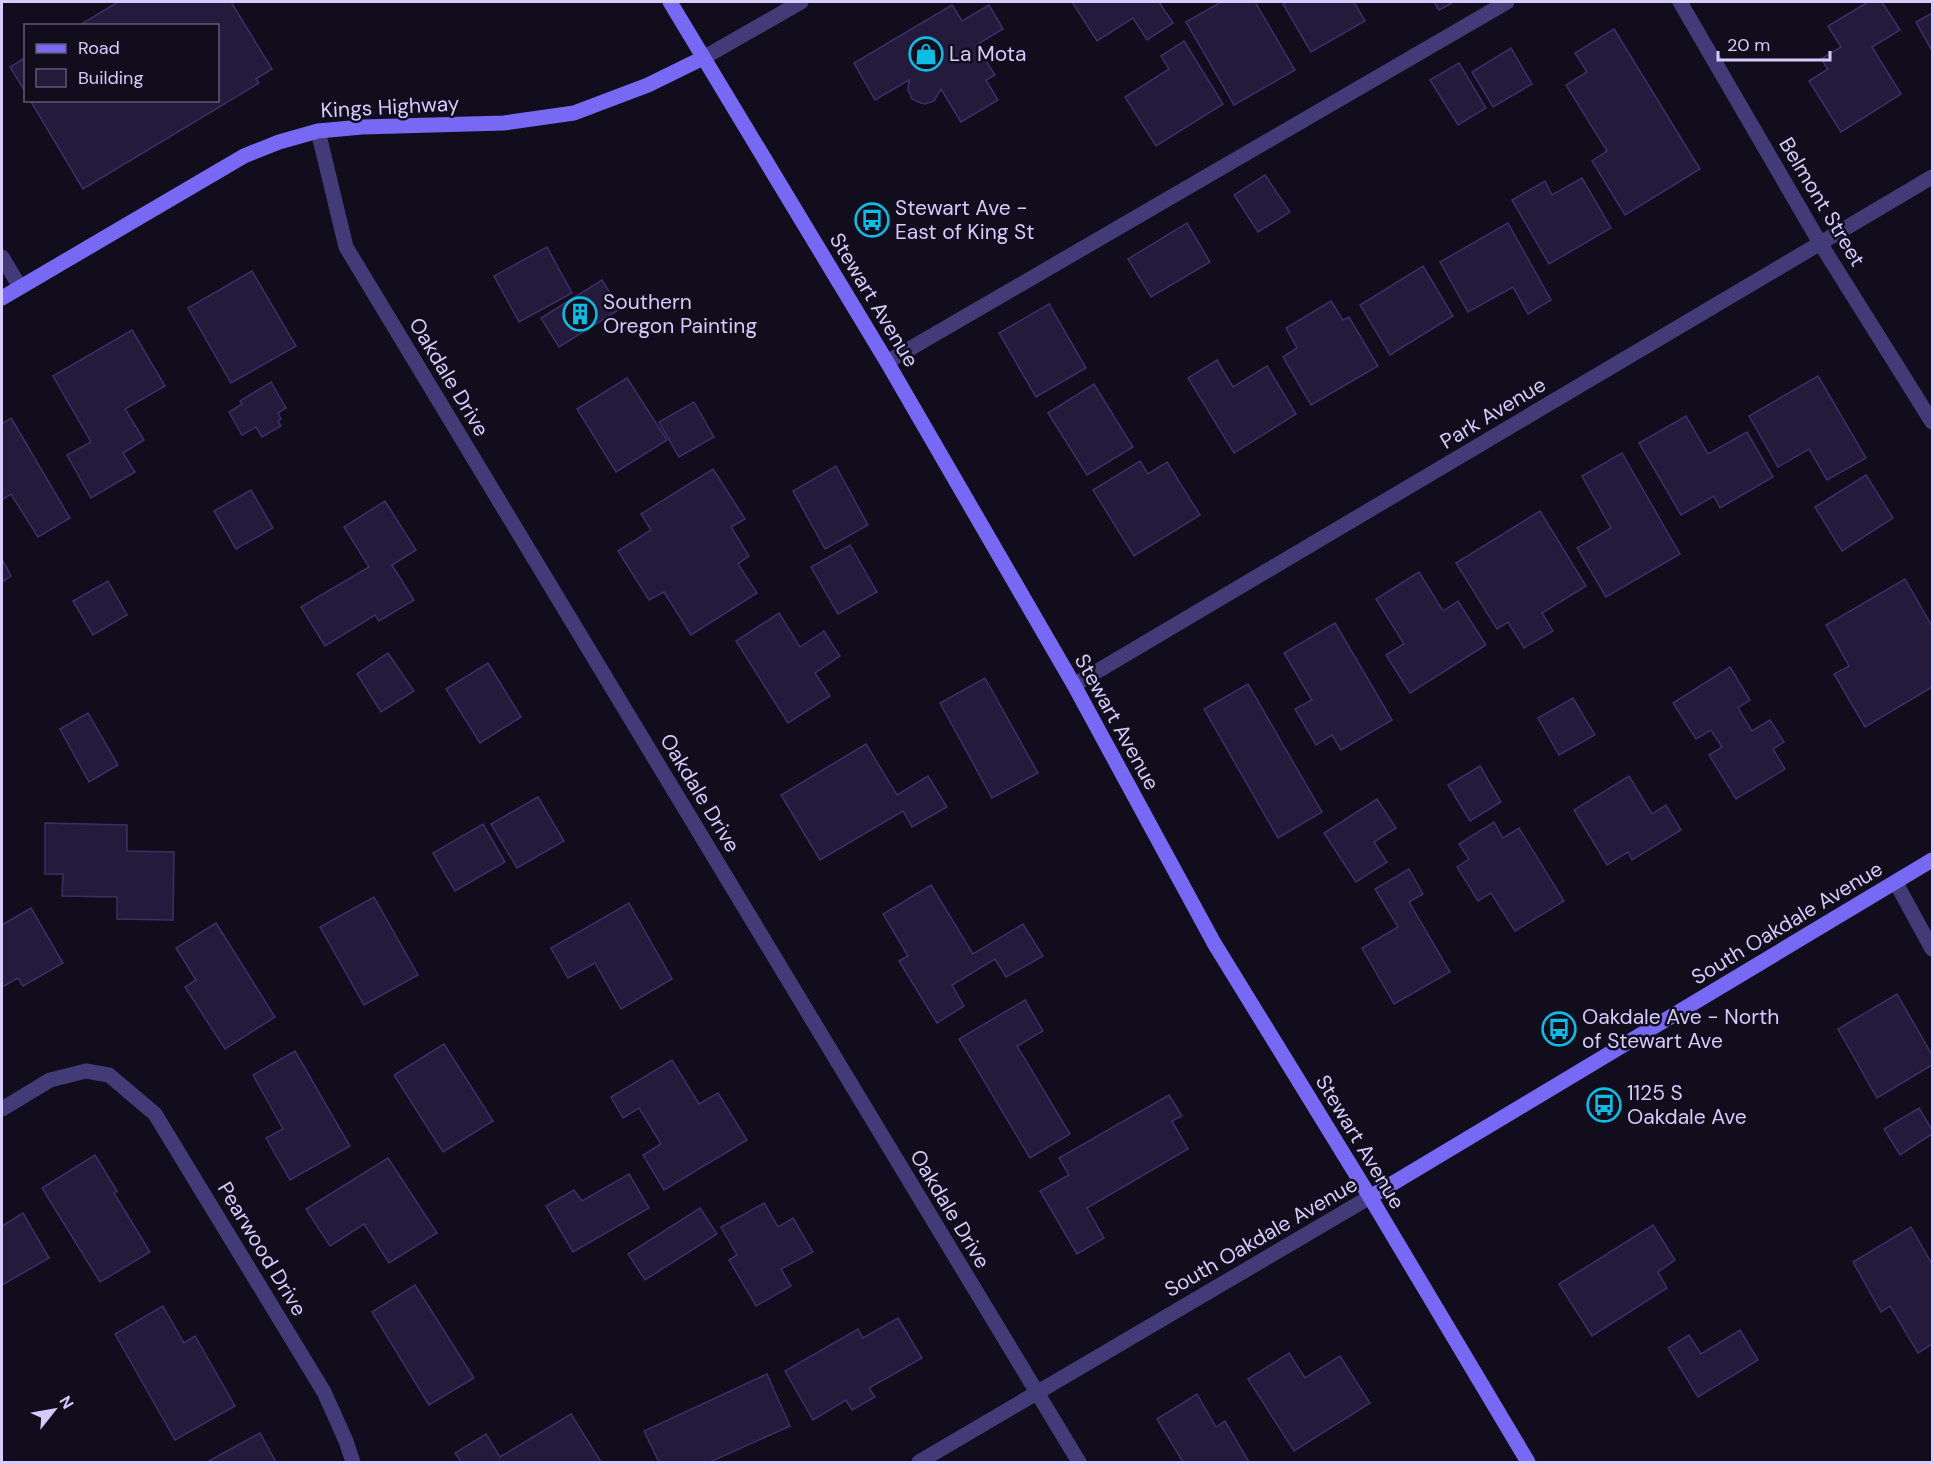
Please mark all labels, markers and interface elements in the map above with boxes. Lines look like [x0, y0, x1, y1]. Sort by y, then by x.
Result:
legend [24, 24, 219, 102]
scale bar [1718, 24, 1830, 62]
text: 20 m [1727, 33, 1770, 57]
text: Road [78, 36, 120, 60]
shop icon: La Mota [908, 36, 944, 72]
place label: La Mota [949, 40, 1026, 68]
text: Building [78, 66, 143, 90]
street label: Kings Highway [320, 89, 460, 125]
street label: Belmont Street [1772, 132, 1872, 272]
place label: Stewart Ave - East of King St [895, 194, 1034, 246]
bus stop icon: Stewart Ave - East of King St [854, 202, 890, 238]
street label: Stewart Avenue [823, 228, 925, 372]
place label: Southern Oregon Painting [603, 288, 757, 340]
building icon: Southern Oregon Painting [562, 296, 598, 332]
street label: Oakdale Drive [402, 312, 496, 442]
street label: Park Avenue [1435, 370, 1551, 455]
street label: Stewart Avenue [1068, 649, 1166, 795]
street label: Oakdale Drive [653, 728, 747, 858]
street label: South Oakdale Avenue [1686, 855, 1888, 991]
place label: Oakdale Ave - North of Stewart Ave [1582, 1003, 1779, 1055]
bus stop icon: Oakdale Ave - North of Stewart Ave [1541, 1011, 1577, 1047]
street label: Stewart Avenue [1309, 1070, 1411, 1214]
place label: 1125 S Oakdale Ave [1627, 1079, 1747, 1131]
bus stop icon: 1125 S Oakdale Ave [1586, 1087, 1622, 1123]
street label: Oakdale Drive [903, 1144, 997, 1274]
street label: South Oakdale Avenue [1160, 1170, 1363, 1304]
street label: Pearwood Drive [211, 1177, 313, 1321]
north arrow [24, 1380, 84, 1440]
text: N [54, 1392, 78, 1413]

